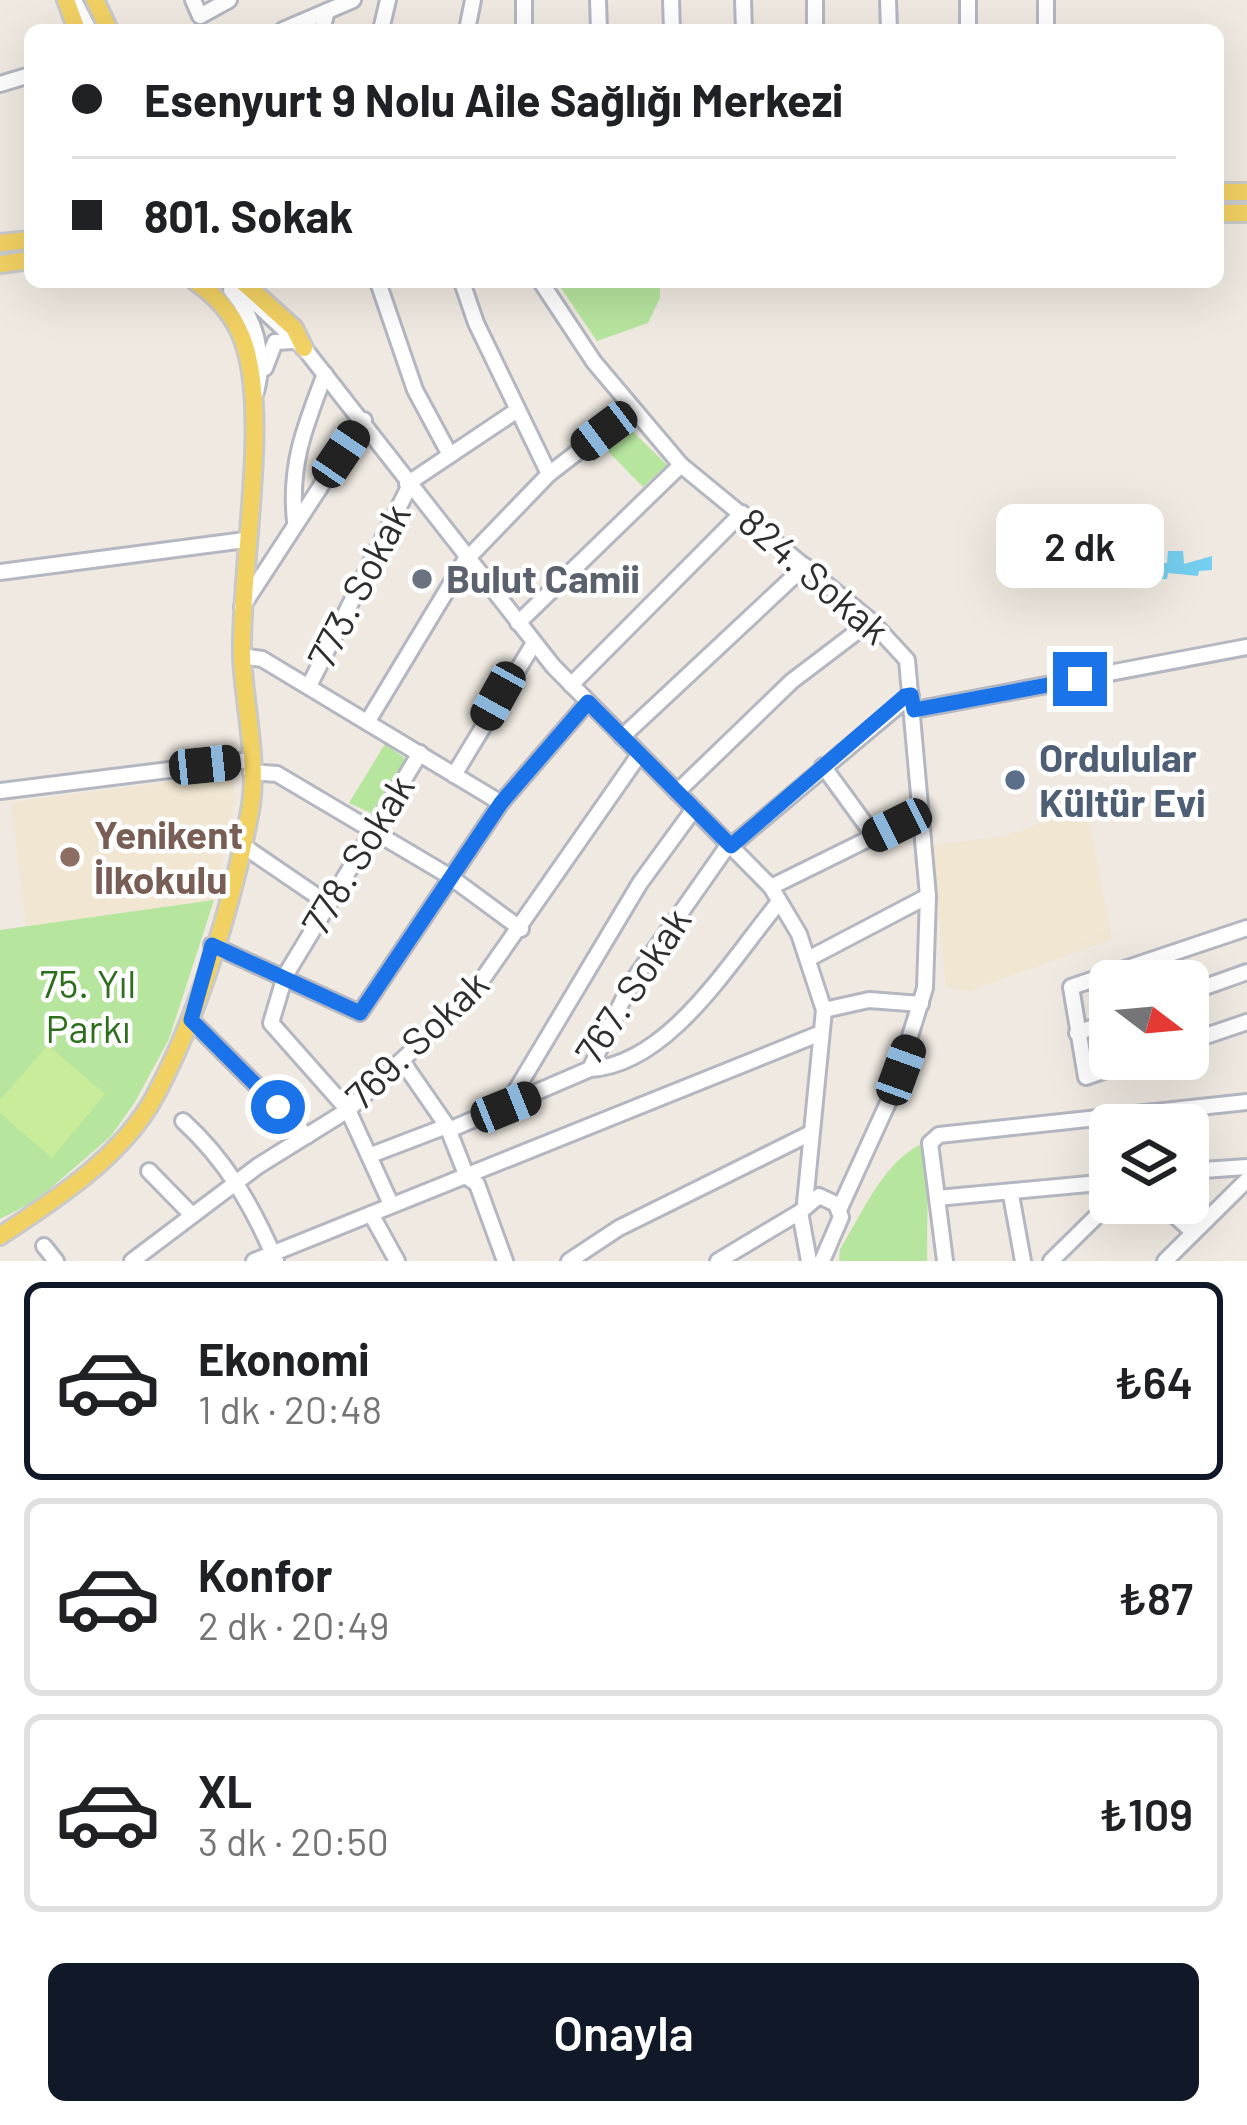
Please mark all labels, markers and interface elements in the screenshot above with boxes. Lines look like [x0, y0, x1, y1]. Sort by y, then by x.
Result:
text: Esenyurt 9 Nolu Aile Sağlığı Merkezi [144, 72, 843, 126]
text: 801. Sokak [144, 188, 353, 242]
car [564, 395, 644, 467]
car [306, 414, 376, 494]
street label: 773. Sokak [296, 495, 419, 675]
street label: 824. Sokak [730, 497, 900, 653]
callout: 2 dk [996, 505, 1164, 589]
text: 2 dk [1044, 522, 1116, 569]
place label: Bulut Camii [446, 554, 640, 601]
marker: Bulut Camii [409, 566, 435, 592]
route end [1053, 652, 1107, 706]
car [465, 656, 531, 736]
place label: Ordulular Kültür Evi [1039, 733, 1205, 825]
car [167, 743, 243, 787]
street label: 778. Sokak [291, 766, 423, 943]
marker: Ordulular Kültür Evi [1002, 767, 1028, 793]
car [857, 793, 937, 857]
place label: Yenikent İlkokulu [94, 810, 243, 902]
marker: Yenikent İlkokulu [57, 844, 83, 870]
street label: 767. Sokak [564, 898, 700, 1072]
park label: 75. Yıl Parkı [40, 959, 136, 1051]
street label: 769. Sokak [335, 959, 497, 1118]
north arrow [1089, 960, 1209, 1080]
map controls [1089, 960, 1209, 1224]
car [872, 1030, 930, 1110]
car [466, 1077, 546, 1137]
route start [251, 1080, 305, 1134]
button: layers [1089, 1104, 1209, 1224]
icon: car [54, 1327, 162, 1435]
text: Ekonomi [198, 1331, 369, 1385]
text: ₺64 [1114, 1354, 1193, 1408]
text: 1 dk · 20:48 [198, 1385, 382, 1432]
icon: car [54, 1543, 162, 1651]
text: Konfor [198, 1547, 333, 1601]
text: ₺87 [1118, 1570, 1193, 1624]
text: 2 dk · 20:49 [198, 1601, 389, 1648]
icon: car [54, 1759, 162, 1867]
text: XL [198, 1763, 252, 1817]
text: ₺109 [1099, 1786, 1193, 1840]
text: 3 dk · 20:50 [198, 1817, 389, 1864]
button: Onayla [48, 1963, 1199, 2101]

